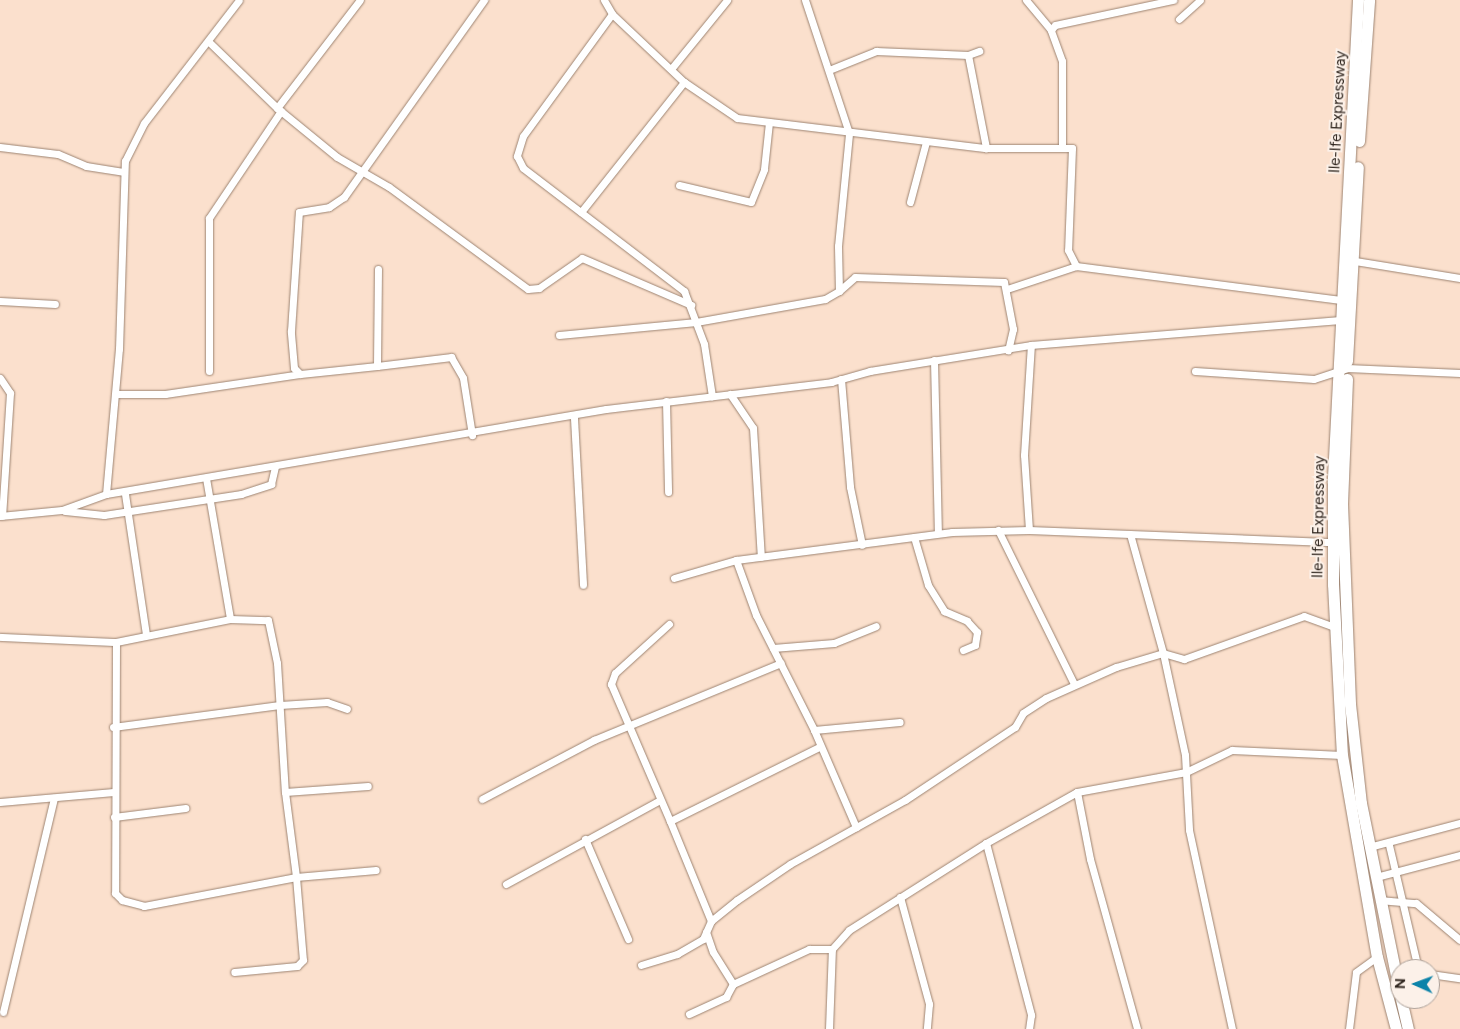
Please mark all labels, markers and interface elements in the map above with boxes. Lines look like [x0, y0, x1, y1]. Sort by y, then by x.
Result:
street label: Ile-Ife Expressway [1326, 50, 1350, 174]
street label: Ile-Ife Expressway [1309, 456, 1329, 578]
north arrow [1390, 959, 1440, 1009]
text: N [1392, 978, 1409, 989]

